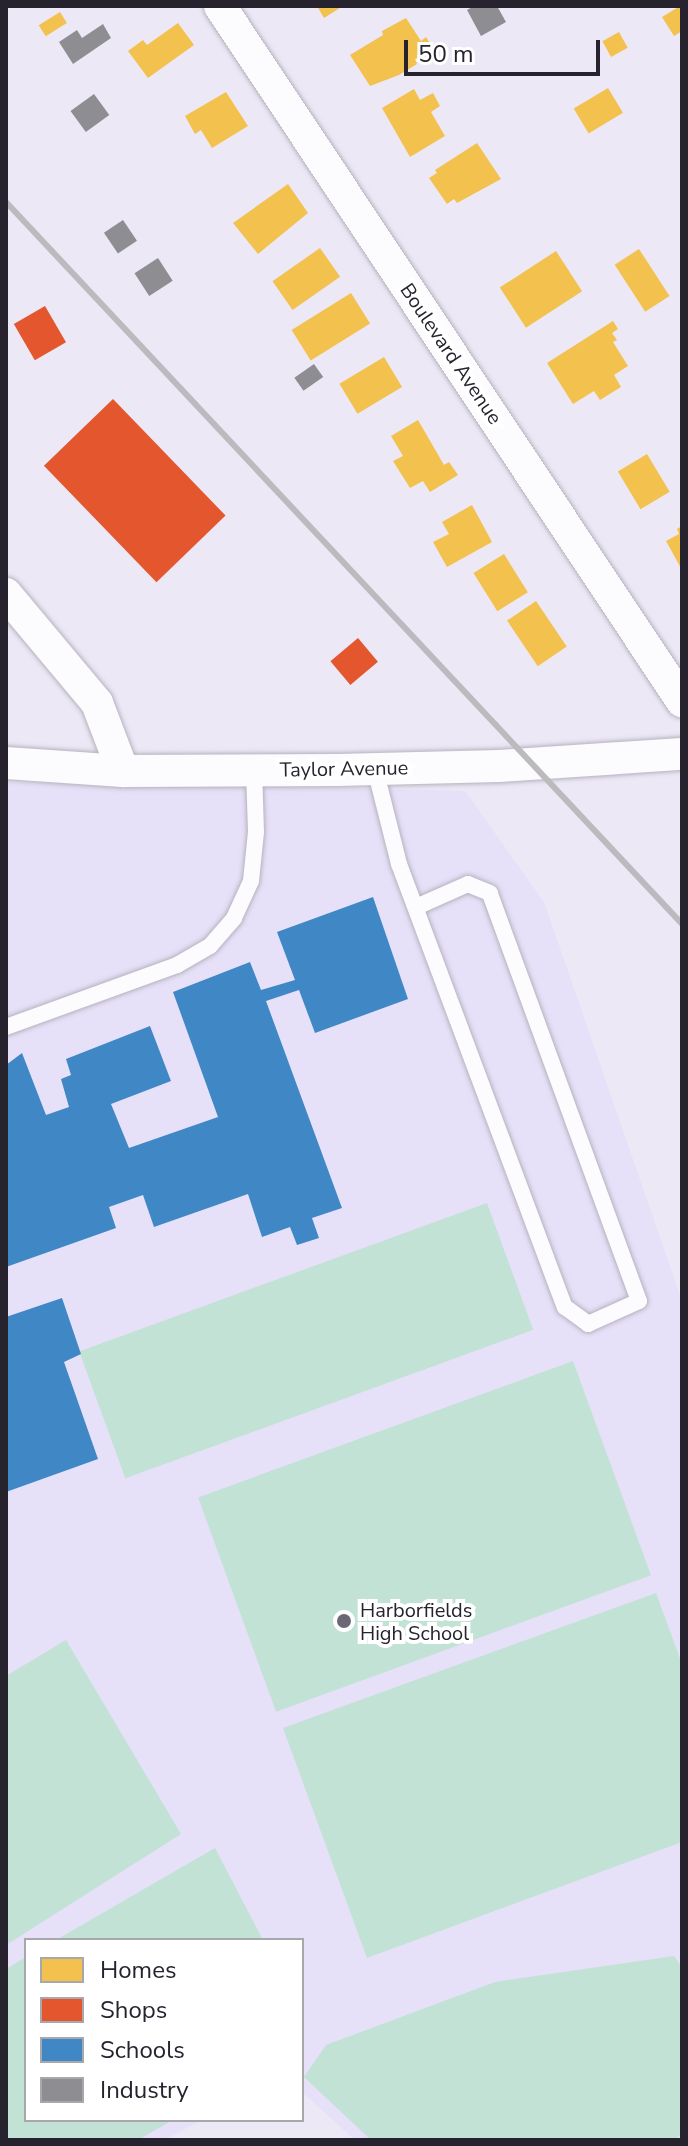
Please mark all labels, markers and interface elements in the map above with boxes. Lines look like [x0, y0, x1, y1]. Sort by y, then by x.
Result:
scale bar [408, 24, 604, 74]
text: 50 m [418, 38, 474, 70]
street label: Boulevard Avenue [395, 279, 507, 429]
street label: Taylor Avenue [280, 756, 408, 782]
place label: Harborfields High School [360, 1598, 472, 1645]
marker: Harborfields High School [335, 1612, 353, 1630]
legend [24, 1938, 304, 2122]
text: Homes [100, 1954, 176, 1986]
text: Shops [100, 1994, 167, 2026]
text: Schools [100, 2034, 185, 2066]
text: Industry [100, 2074, 189, 2106]

